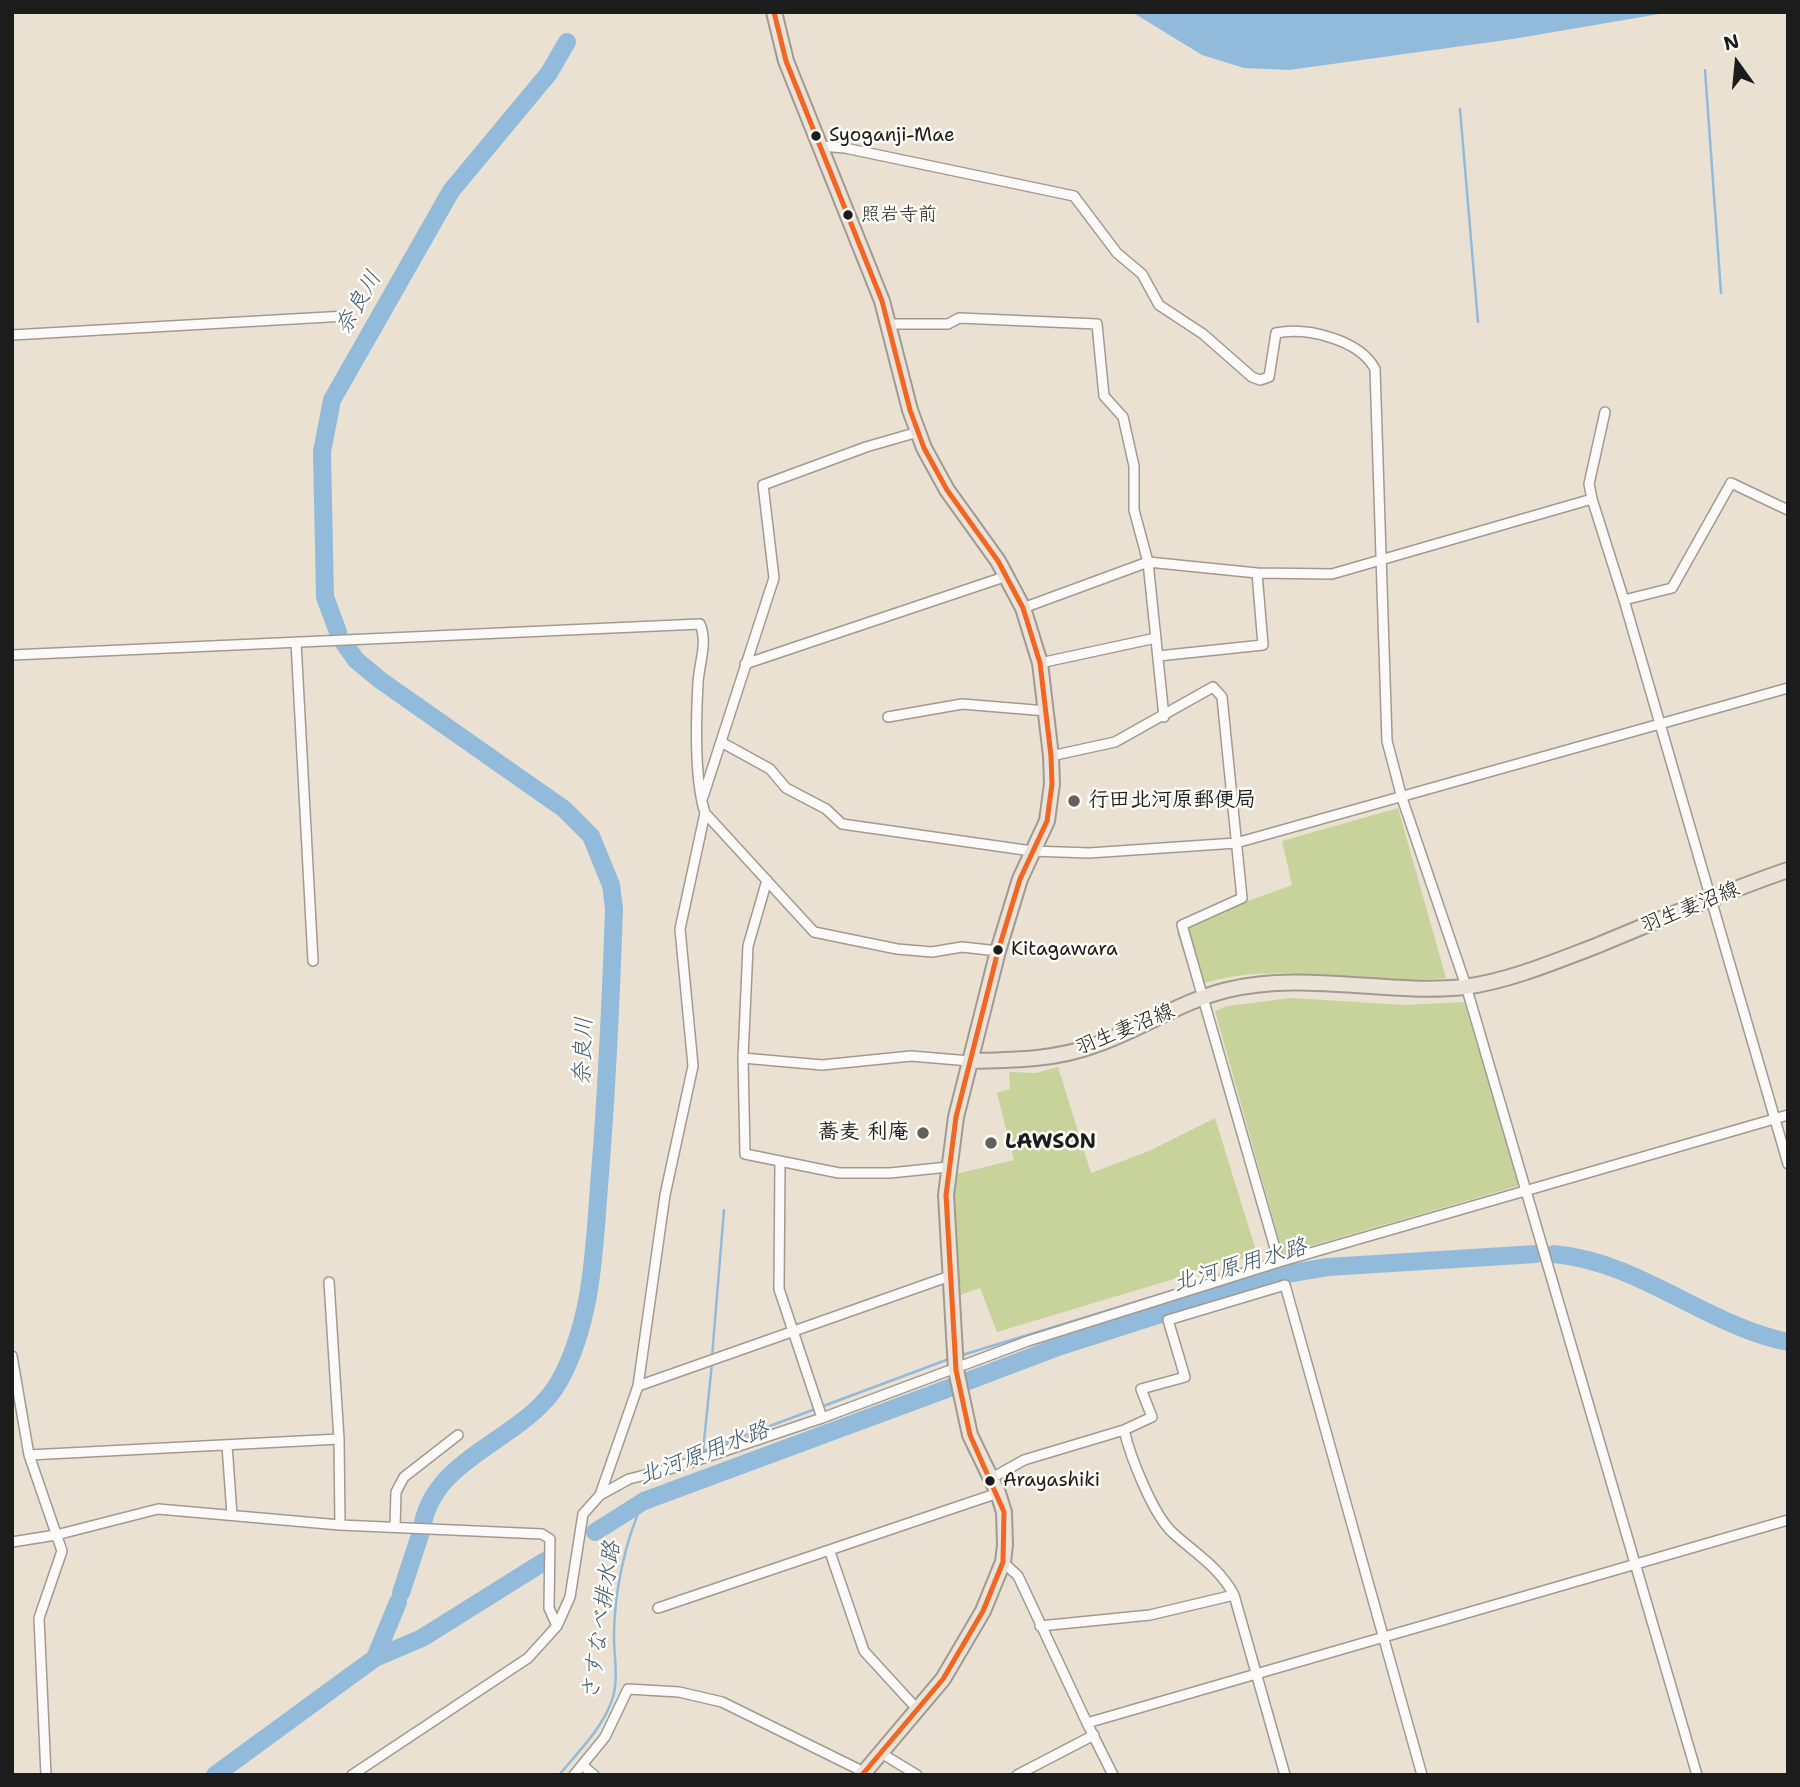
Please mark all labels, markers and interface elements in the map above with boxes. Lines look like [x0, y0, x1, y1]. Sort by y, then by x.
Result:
north arrow [1702, 28, 1772, 98]
text: N [1721, 28, 1742, 56]
place label: Syoganji-Mae [829, 125, 955, 147]
marker: Syoganji-Mae [809, 129, 823, 143]
place label: 照岩寺前 [861, 204, 937, 226]
marker: 照岩寺前 [841, 208, 855, 222]
water label: 奈良川 [330, 266, 388, 340]
place label: 行田北河原郵便局 [1088, 788, 1256, 814]
marker: 行田北河原郵便局 [1066, 793, 1082, 809]
street label: 羽生妻沼線 [1637, 877, 1743, 939]
place label: Kitagawara [1011, 939, 1118, 961]
marker: Kitagawara [991, 943, 1005, 957]
street label: 羽生妻沼線 [1072, 999, 1178, 1061]
water label: 奈良川 [569, 1016, 599, 1086]
place label: 蕎麦 利庵 [818, 1120, 909, 1146]
marker: 蕎麦 利庵 [915, 1125, 931, 1141]
place label: LAWSON [1005, 1130, 1096, 1156]
marker: LAWSON [983, 1135, 999, 1151]
water label: 北河原用水路 [1170, 1234, 1310, 1298]
water label: 北河原用水路 [635, 1416, 773, 1492]
place label: Arayashiki [1003, 1470, 1100, 1492]
marker: Arayashiki [983, 1474, 997, 1488]
water label: さすなべ排水路 [577, 1539, 627, 1703]

